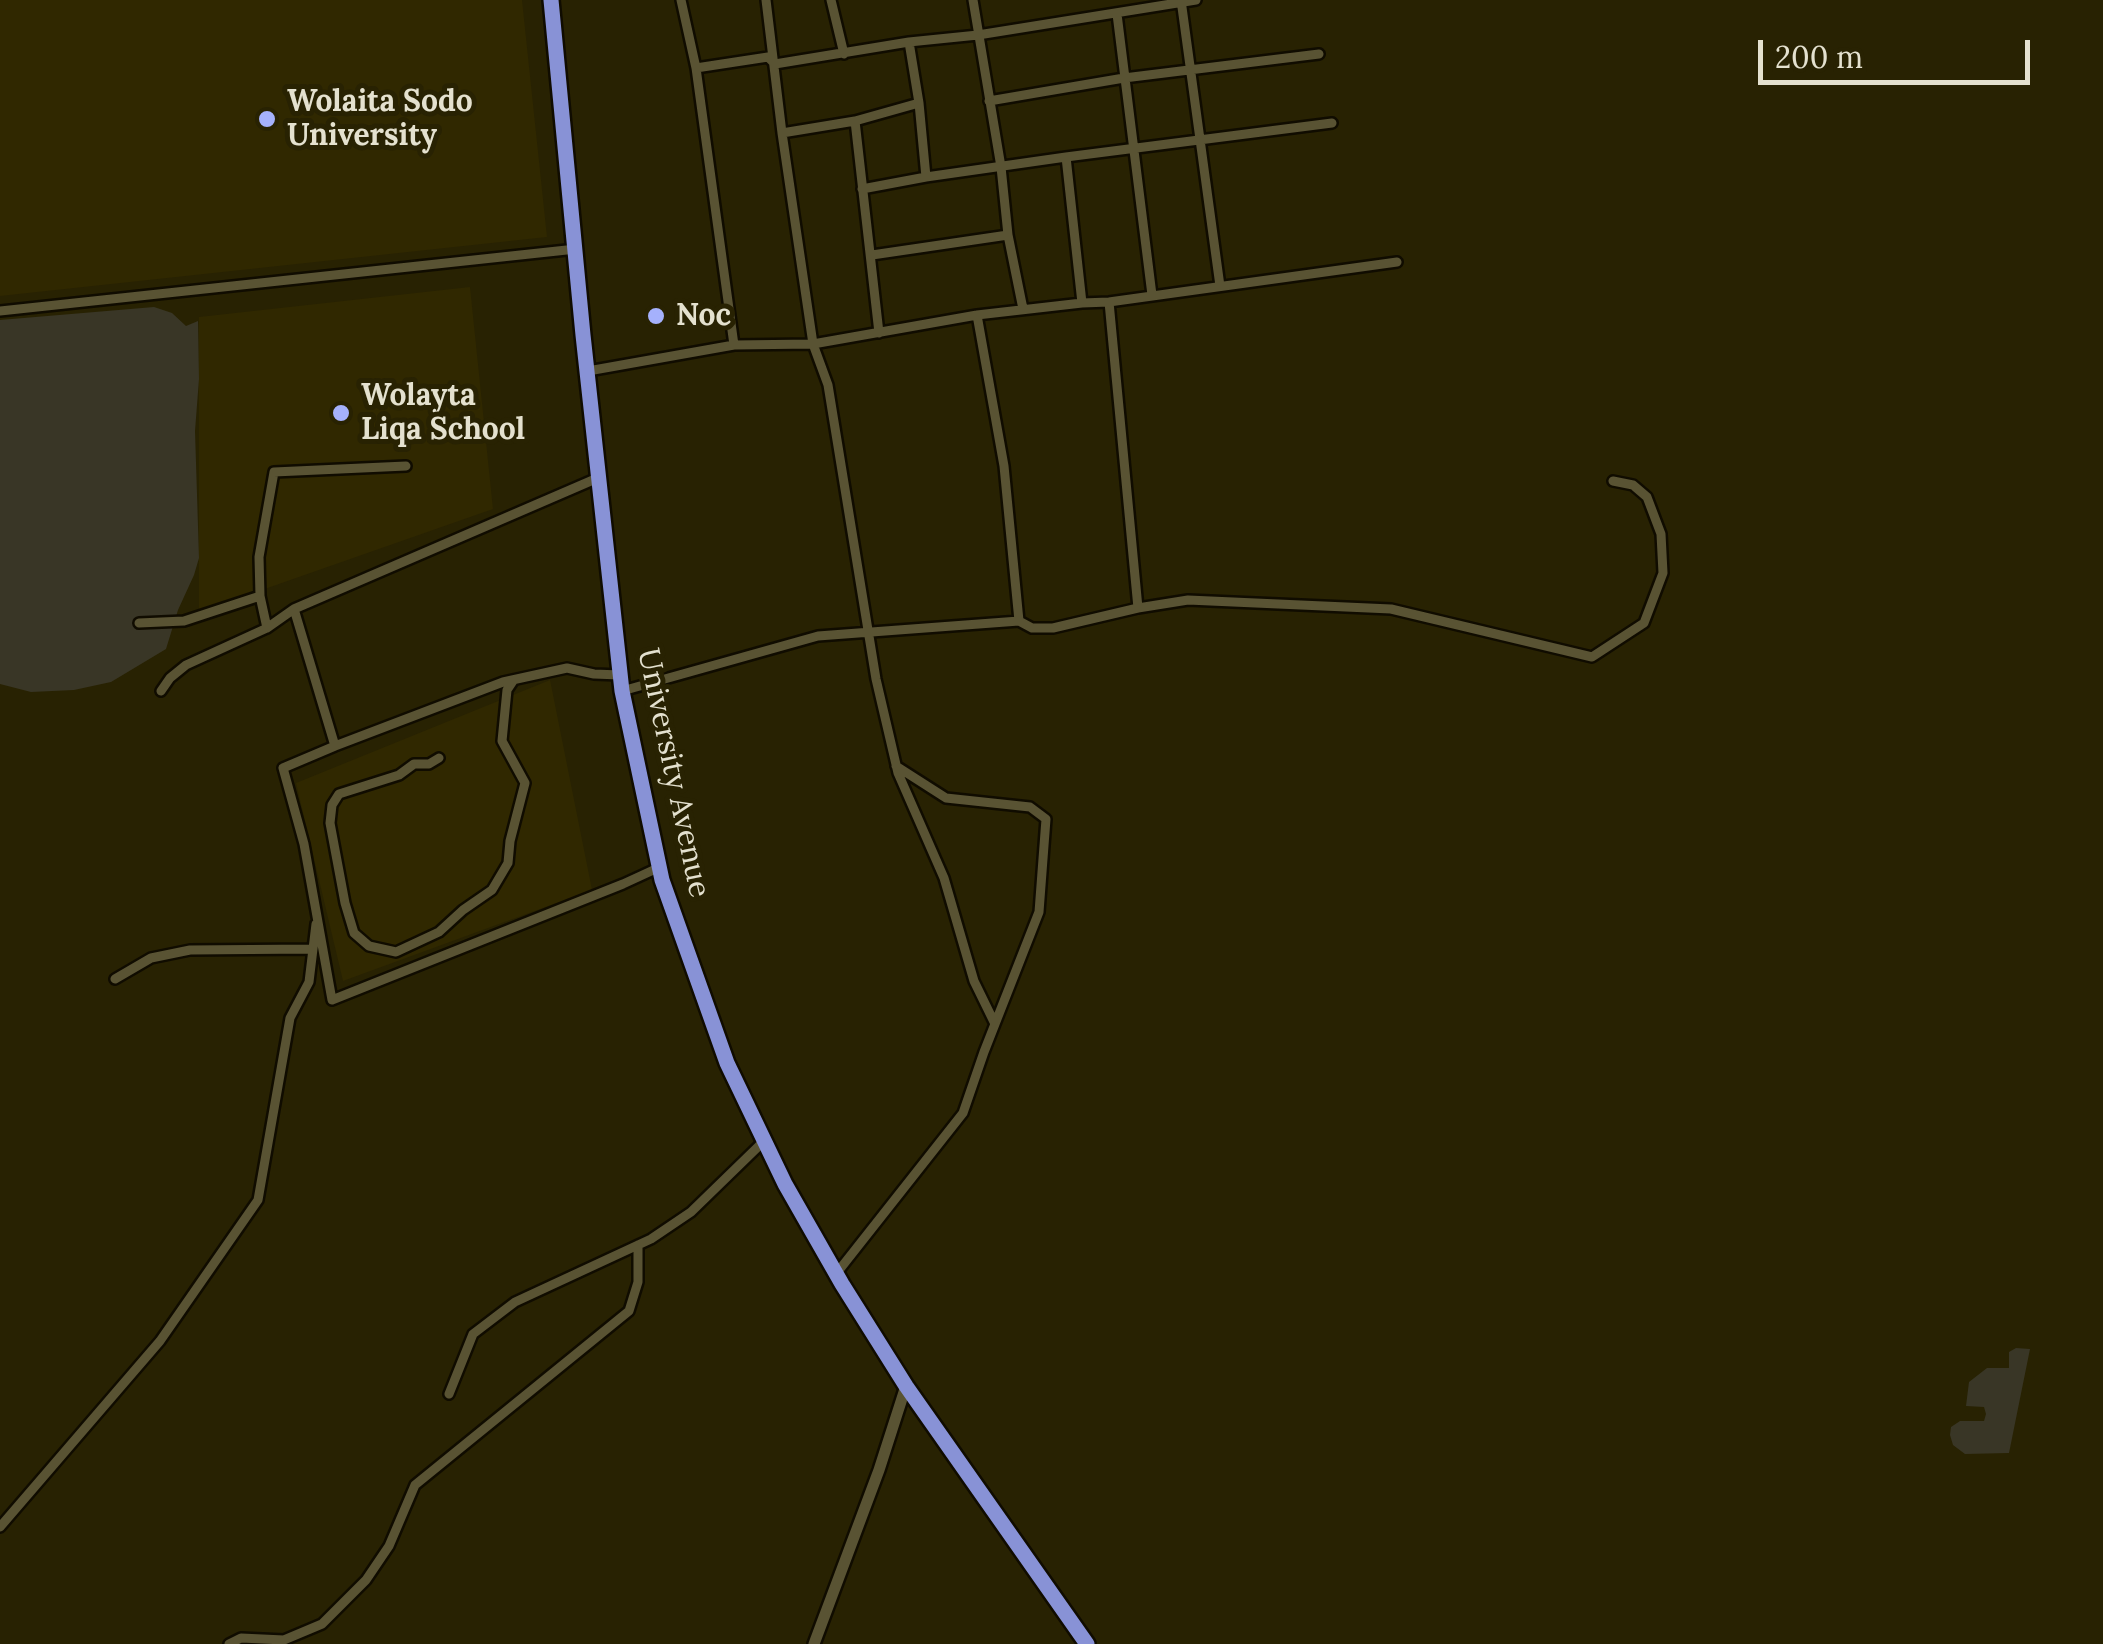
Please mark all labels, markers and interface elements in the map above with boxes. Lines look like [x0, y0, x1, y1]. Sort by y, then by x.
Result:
scale bar [1763, 20, 2036, 82]
text: 200 m [1775, 38, 1863, 76]
place label: Wolaita Sodo University [287, 84, 473, 154]
marker: Wolaita Sodo University [256, 108, 278, 130]
place label: Noc [676, 298, 731, 334]
marker: Noc [645, 305, 667, 327]
place label: Wolayta Liqa School [361, 378, 525, 448]
marker: Wolayta Liqa School [330, 402, 352, 424]
street label: University Avenue [629, 645, 717, 901]

